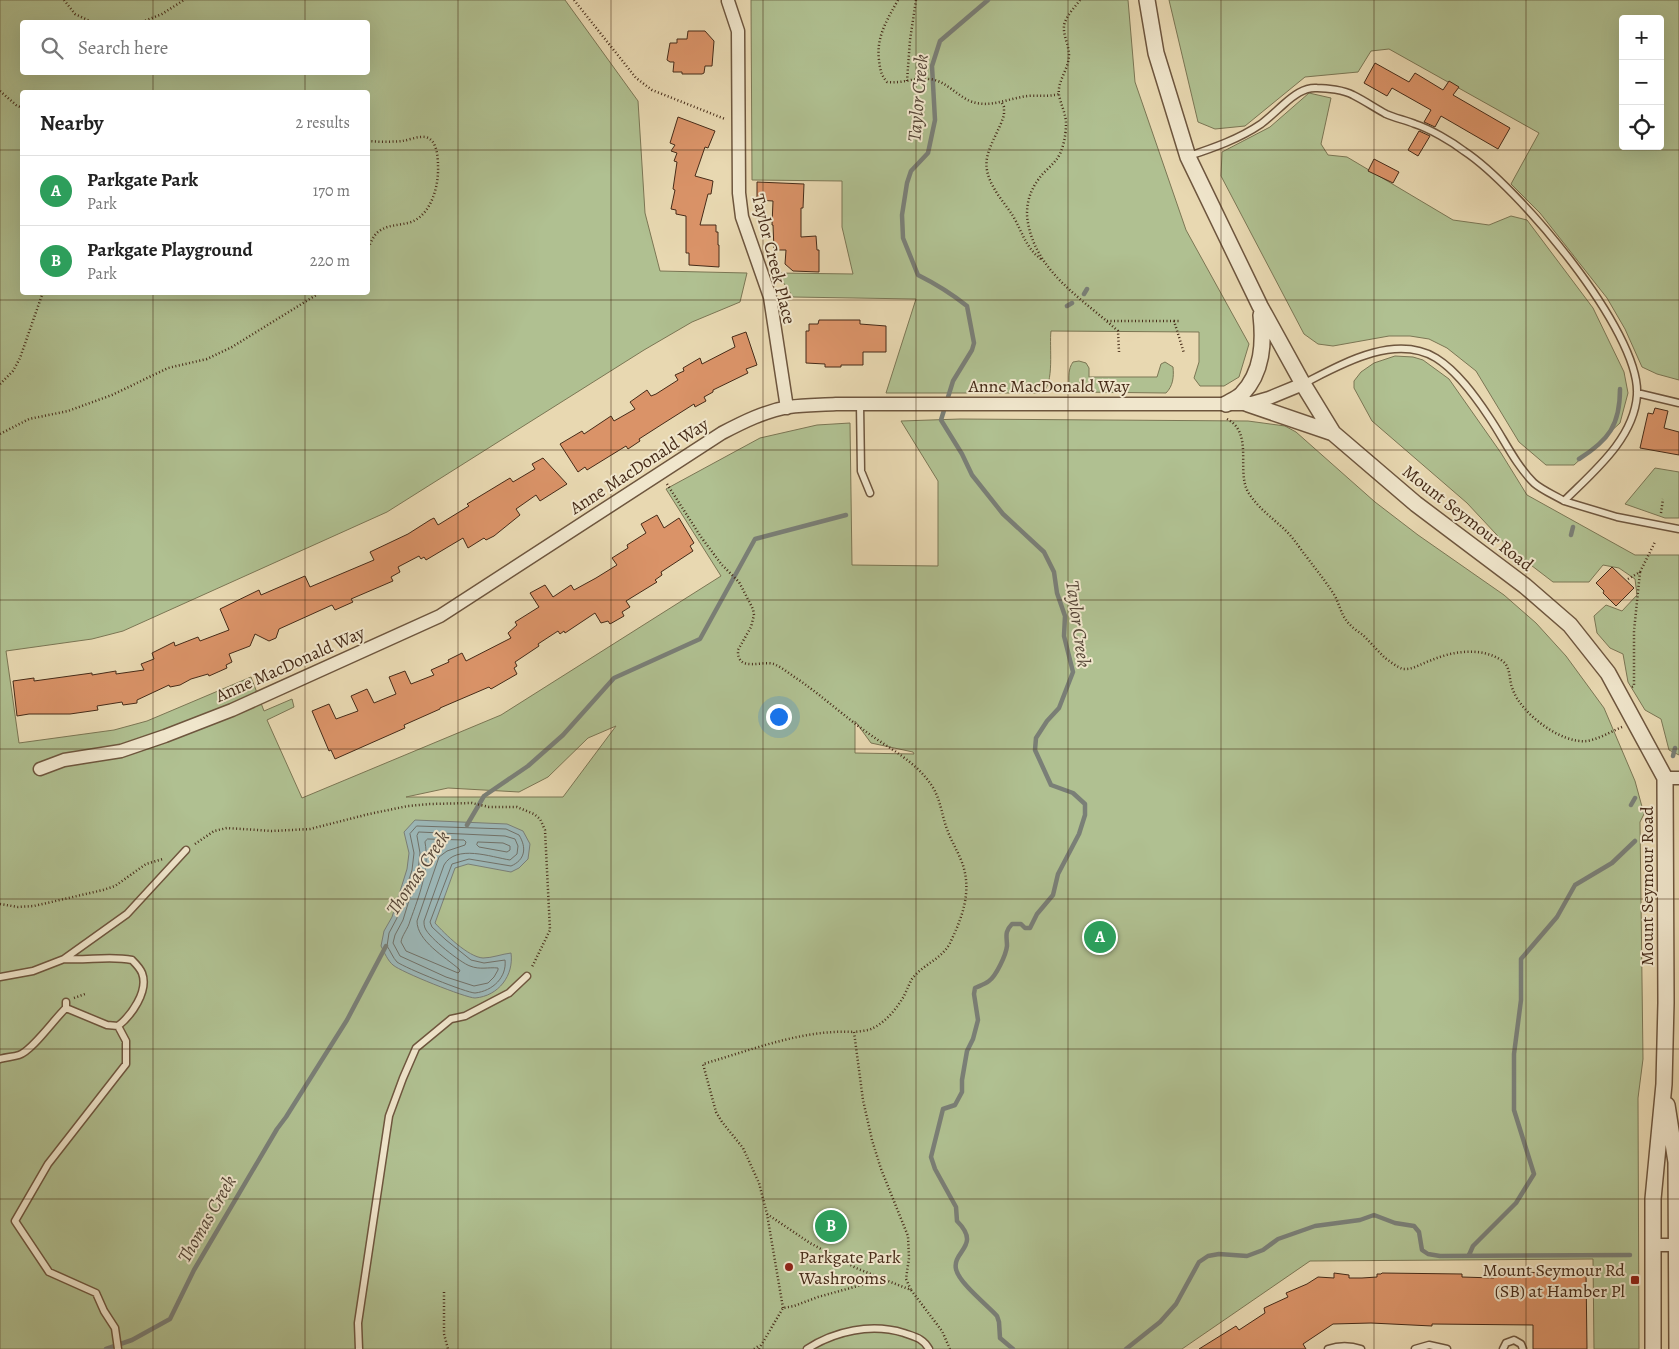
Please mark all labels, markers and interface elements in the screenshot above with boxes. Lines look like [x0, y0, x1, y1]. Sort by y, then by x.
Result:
map controls [1619, 15, 1664, 150]
button: + [1619, 15, 1664, 60]
search box [20, 20, 370, 75]
icon: search [38, 34, 66, 62]
text: Search here [78, 35, 168, 61]
water label: Taylor Creek [901, 53, 935, 143]
button: − [1619, 60, 1664, 105]
button: locate [1619, 105, 1664, 150]
text: Nearby [40, 109, 103, 137]
text: 2 results [295, 112, 350, 134]
text: Parkgate Park [87, 167, 198, 193]
text: A [51, 180, 61, 202]
text: 170 m [313, 180, 350, 202]
street label: Taylor Creek Place [746, 191, 802, 327]
text: Park [87, 193, 117, 215]
text: Parkgate Playground [87, 237, 253, 263]
text: B [51, 250, 61, 272]
text: 220 m [310, 250, 350, 272]
text: Park [87, 263, 117, 285]
street label: Anne MacDonald Way [968, 374, 1130, 398]
street label: Anne MacDonald Way [564, 412, 714, 520]
street label: Mount Seymour Road [1398, 459, 1539, 577]
water label: Taylor Creek [1059, 579, 1097, 669]
street label: Anne MacDonald Way [211, 620, 369, 708]
your location [766, 704, 792, 730]
street label: Mount Seymour Road [1635, 806, 1659, 966]
water label: Thomas Creek [380, 826, 456, 920]
pin: A [1084, 918, 1116, 956]
water label: Thomas Creek [172, 1171, 242, 1267]
pin: B [815, 1207, 847, 1245]
place label: Parkgate Park Washrooms [798, 1245, 901, 1290]
place label: Mount Seymour Rd (SB) at Hamber Pl [1483, 1258, 1626, 1303]
marker: Parkgate Park Washrooms [783, 1261, 795, 1273]
marker: Mount Seymour Rd (SB) at Hamber Pl [1629, 1274, 1641, 1286]

